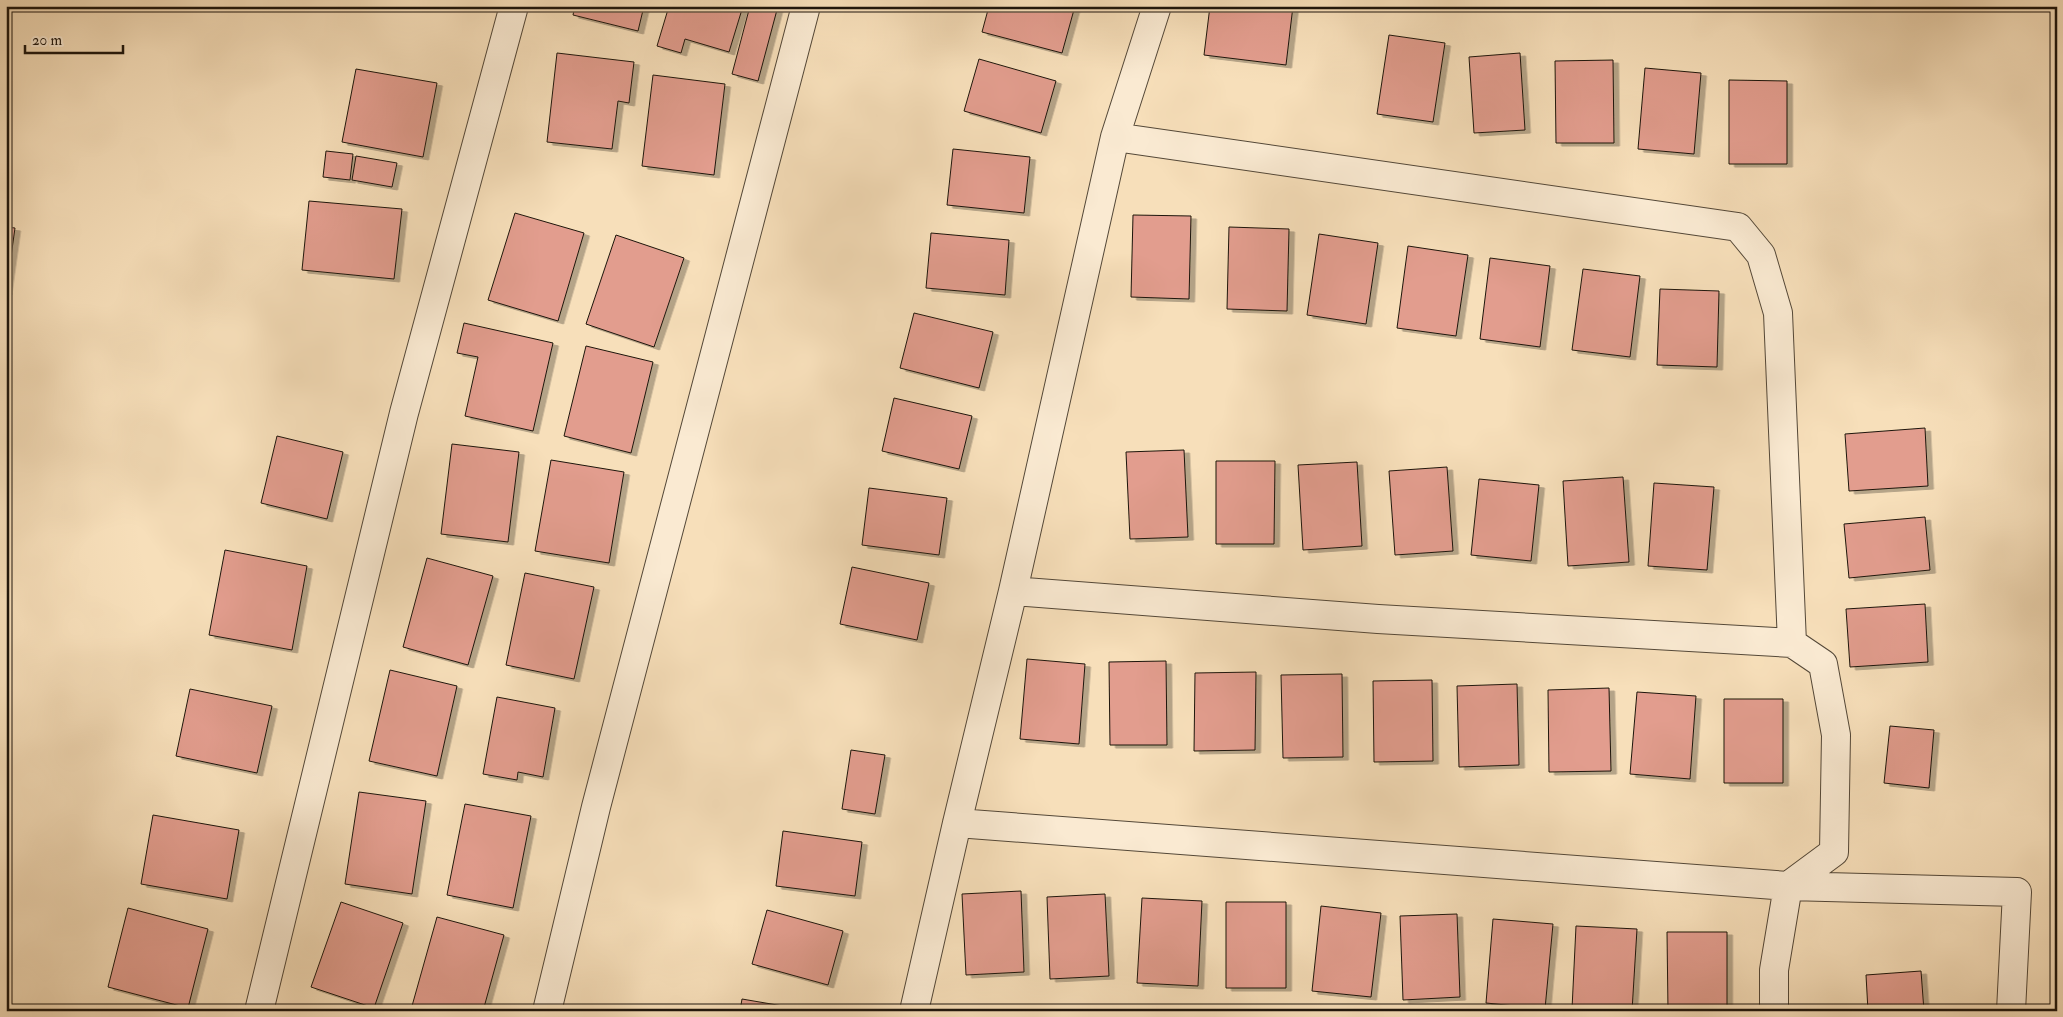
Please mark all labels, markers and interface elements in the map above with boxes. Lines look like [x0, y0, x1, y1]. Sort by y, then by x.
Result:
scale bar [25, 22, 122, 54]
text: 20 m [32, 31, 62, 50]

